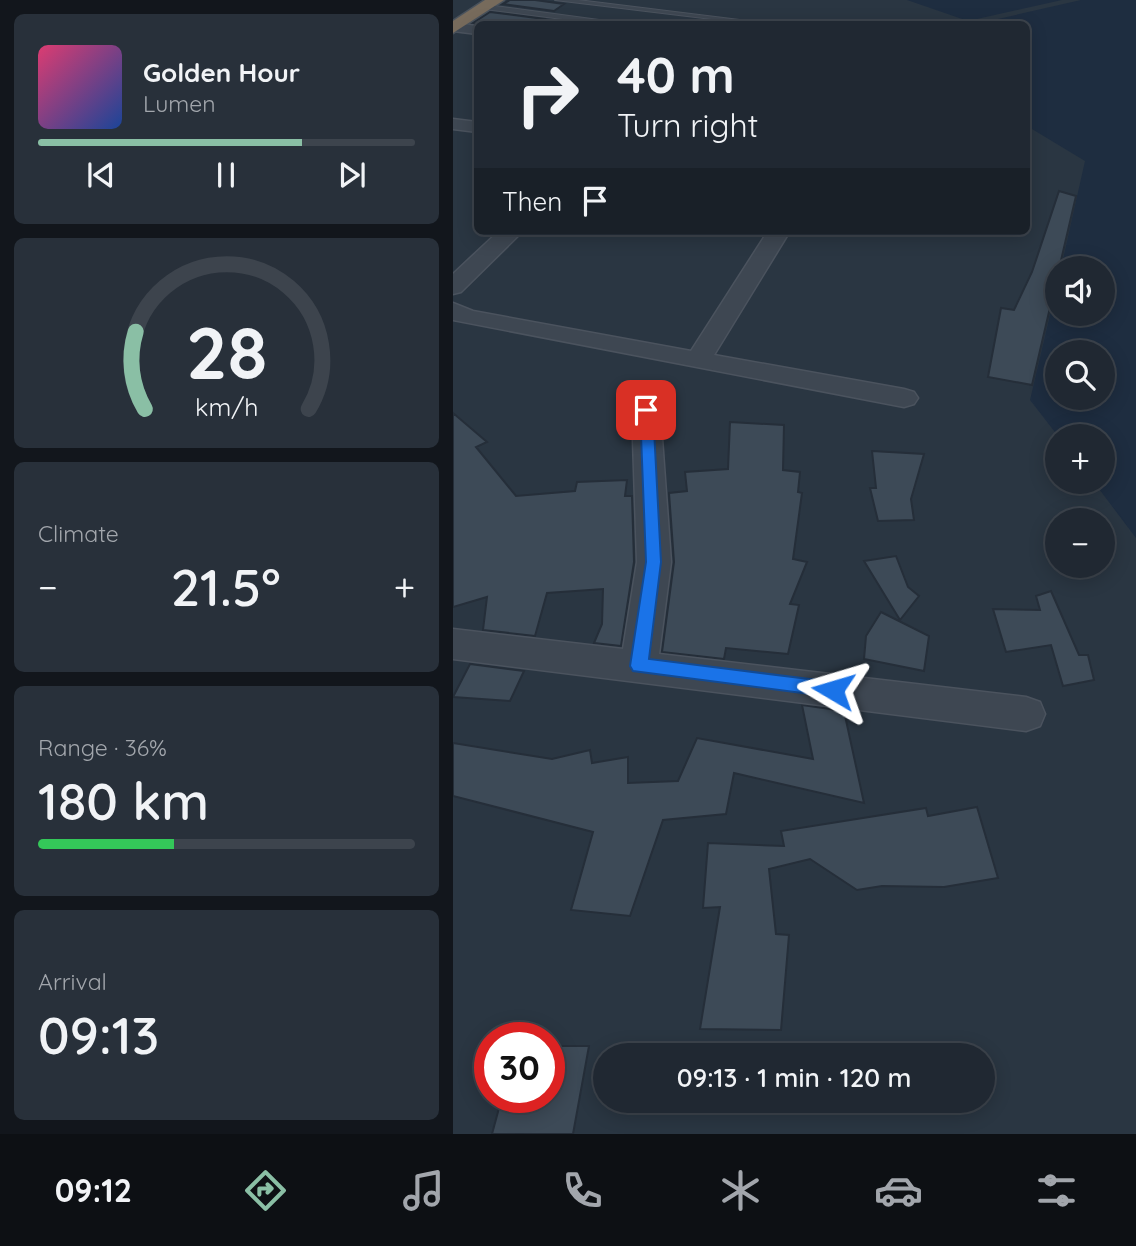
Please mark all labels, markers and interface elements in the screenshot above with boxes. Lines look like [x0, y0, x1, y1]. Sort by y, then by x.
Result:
text: 40 m [617, 44, 735, 105]
icon: right [502, 49, 593, 140]
text: Golden Hour [143, 56, 300, 89]
text: Lumen [143, 89, 216, 118]
text: Turn right [617, 105, 758, 145]
icon: previous [82, 156, 120, 194]
icon: pause [207, 156, 245, 194]
icon: next [333, 156, 371, 194]
icon: arrive [576, 182, 614, 220]
text: Then [502, 185, 562, 218]
map controls [1045, 256, 1115, 578]
button: sound [1045, 256, 1115, 326]
text: 28 [186, 306, 267, 397]
button: search [1045, 340, 1115, 410]
pin [616, 380, 676, 440]
text: km/h [195, 391, 258, 422]
icon: arrive [627, 391, 665, 429]
button: + [1045, 424, 1115, 494]
button: − [1045, 508, 1115, 578]
text: Climate [38, 519, 119, 548]
text: 21.5° [171, 554, 281, 619]
text: − [38, 563, 58, 611]
text: + [394, 563, 415, 611]
position arrow [796, 653, 870, 727]
text: Range · 36% [38, 733, 167, 762]
text: 180 km [38, 768, 209, 833]
text: Arrival [38, 967, 107, 996]
text: 09:13 [38, 1002, 159, 1067]
speed limit sign: 30 [474, 1022, 565, 1113]
text: 09:13 · 1 min · 120 m [677, 1061, 911, 1094]
icon: directions [241, 1166, 290, 1215]
icon: music [399, 1166, 448, 1215]
icon: phone [558, 1166, 607, 1215]
icon: climate [716, 1166, 765, 1215]
icon: car [874, 1166, 923, 1215]
icon: filters [1032, 1166, 1081, 1215]
text: 09:12 [55, 1170, 132, 1210]

